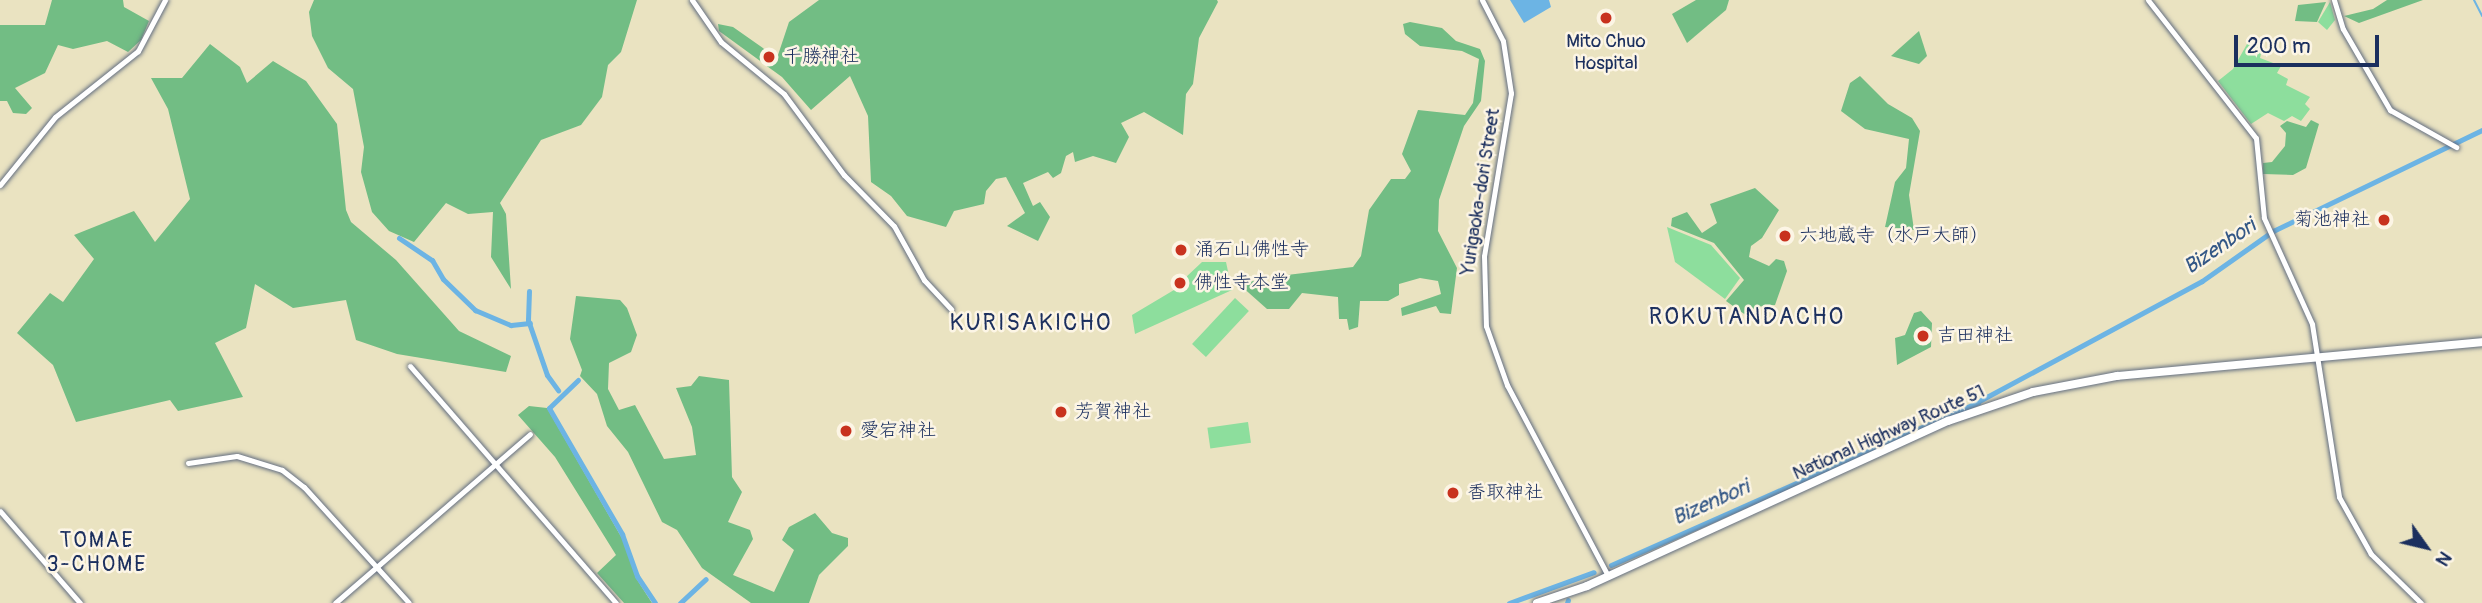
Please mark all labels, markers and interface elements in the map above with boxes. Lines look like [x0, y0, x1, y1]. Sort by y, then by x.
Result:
marker: Mito Chuo Hospital [1596, 8, 1616, 28]
scale bar [2237, 21, 2382, 65]
place label: Mito Chuo Hospital [1566, 31, 1646, 75]
text: 200 m [2247, 33, 2311, 60]
place label: 千勝神社 [783, 46, 859, 68]
marker: 千勝神社 [761, 49, 777, 65]
street label: Yurigaoka-dori Street [1457, 107, 1505, 277]
place label: 菊池神社 [2294, 209, 2370, 231]
marker: 菊池神社 [2376, 212, 2392, 228]
water label: Bizenbori [2179, 214, 2261, 280]
place label: 六地蔵寺（水戸大師） [1799, 225, 1989, 247]
marker: 六地蔵寺（水戸大師） [1777, 228, 1793, 244]
place label: 涌石山佛性寺 [1195, 239, 1309, 261]
marker: 涌石山佛性寺 [1173, 242, 1189, 258]
place label: 佛性寺本堂 [1194, 272, 1289, 294]
marker: 佛性寺本堂 [1172, 275, 1188, 291]
district label: ROKUTANDACHO [1650, 303, 1844, 331]
district label: KURISAKICHO [951, 309, 1111, 337]
place label: 吉田神社 [1937, 325, 2013, 347]
marker: 吉田神社 [1915, 328, 1931, 344]
street label: National Highway Route 51 [1789, 380, 1989, 486]
place label: 芳賀神社 [1075, 401, 1151, 423]
marker: 芳賀神社 [1053, 404, 1069, 420]
place label: 愛宕神社 [860, 420, 936, 442]
marker: 愛宕神社 [838, 423, 854, 439]
water label: Bizenbori [1669, 475, 1753, 531]
place label: 香取神社 [1467, 482, 1543, 504]
marker: 香取神社 [1445, 485, 1461, 501]
north arrow [2391, 512, 2461, 582]
district label: TOMAE 3-CHOME [48, 528, 146, 578]
text: N [2430, 547, 2457, 571]

